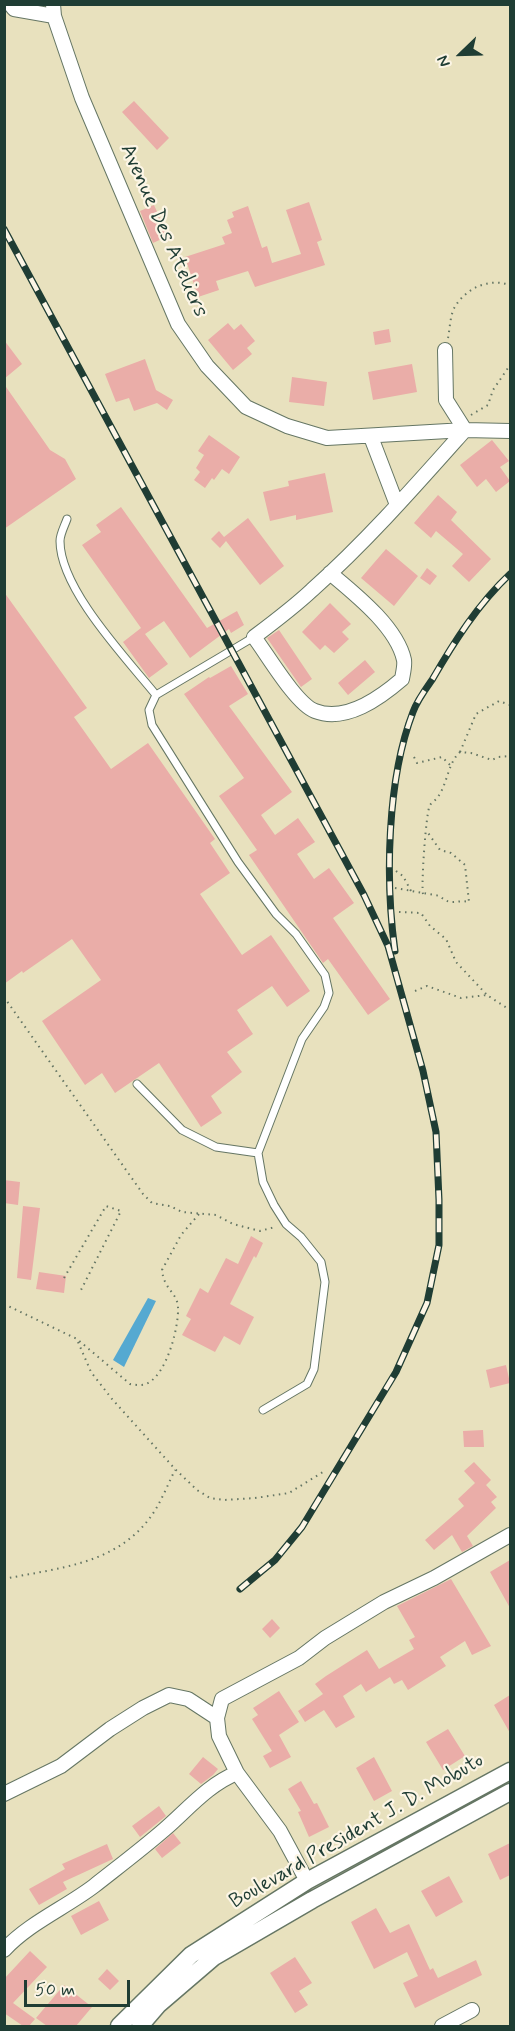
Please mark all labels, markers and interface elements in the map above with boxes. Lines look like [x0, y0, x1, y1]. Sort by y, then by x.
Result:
north arrow [431, 24, 491, 84]
text: N [432, 52, 456, 70]
street label: Avenue Des Ateliers [114, 141, 212, 321]
street label: Boulevard President J. D. Mobuto [225, 1749, 489, 1915]
scale bar [27, 1968, 134, 2006]
text: 50 m [35, 1978, 75, 2002]

